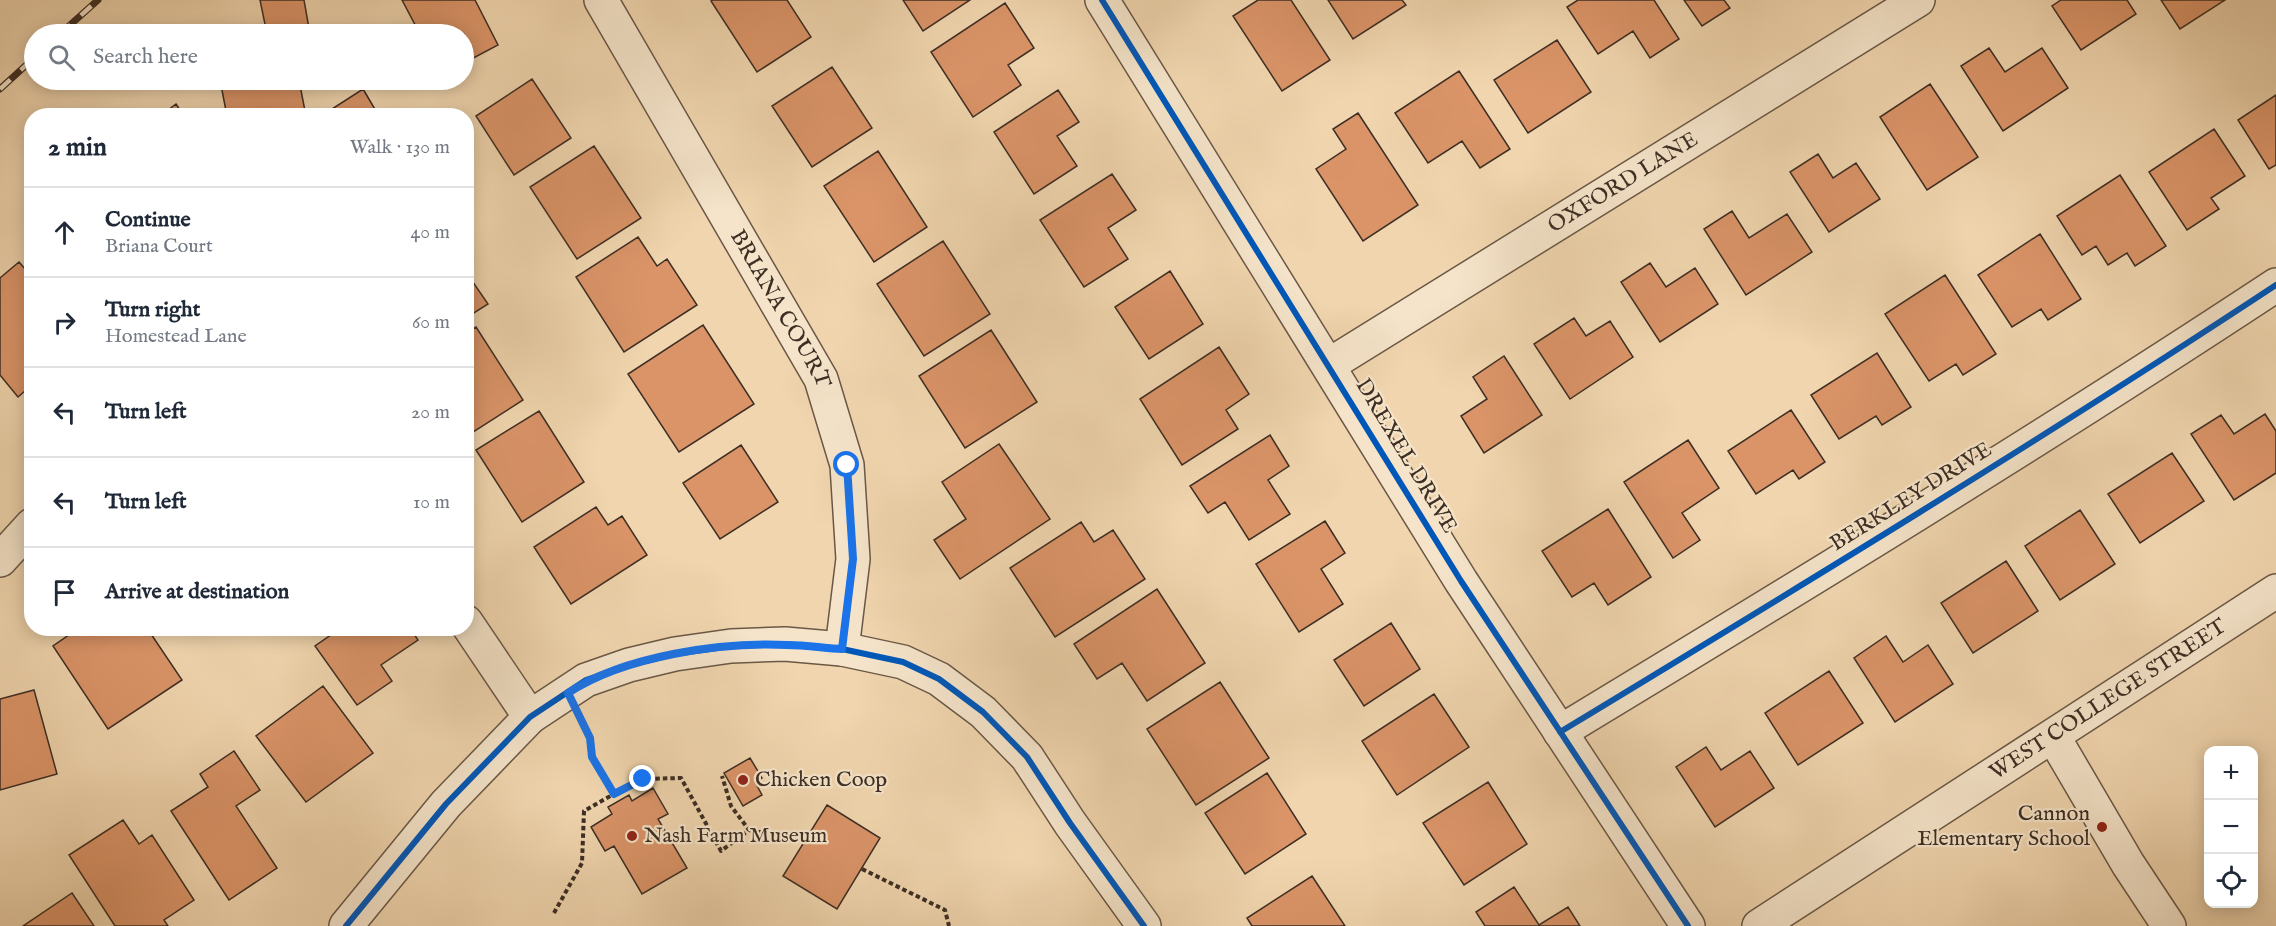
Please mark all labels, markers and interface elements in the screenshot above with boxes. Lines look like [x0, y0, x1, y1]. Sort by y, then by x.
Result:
search box [24, 24, 474, 90]
icon: search [45, 41, 78, 74]
text: Search here [93, 43, 198, 71]
street label: OXFORD LANE [1543, 126, 1703, 240]
text: 2 min [48, 131, 107, 164]
text: Walk · 130 m [350, 135, 450, 160]
text: Continue [105, 206, 191, 234]
icon: ahead [48, 216, 81, 249]
text: 40 m [411, 220, 450, 245]
street label: BRIANA COURT [723, 225, 837, 391]
text: Briana Court [105, 234, 213, 259]
text: Turn right [105, 296, 200, 324]
icon: right [48, 306, 81, 339]
text: 60 m [412, 310, 450, 335]
text: Homestead Lane [105, 324, 247, 349]
street label: DREXEL DRIVE [1349, 373, 1463, 539]
icon: left [48, 396, 81, 429]
text: Turn left [105, 398, 187, 426]
text: 20 m [411, 400, 450, 425]
street label: BERKLEY DRIVE [1825, 436, 1997, 558]
route start [833, 451, 859, 477]
icon: left [48, 486, 81, 519]
text: Turn left [105, 488, 187, 516]
text: 10 m [413, 490, 450, 515]
icon: arrive [48, 576, 81, 609]
text: Arrive at destination [105, 578, 289, 606]
street label: WEST COLLEGE STREET [1984, 613, 2232, 787]
map controls [2204, 746, 2258, 908]
button: + [2204, 746, 2258, 800]
route end [629, 765, 655, 791]
place label: Chicken Coop [755, 766, 887, 794]
marker: Chicken Coop [736, 773, 750, 787]
place label: Cannon Elementary School [1917, 800, 2090, 853]
button: − [2204, 800, 2258, 854]
marker: Cannon Elementary School [2095, 820, 2109, 834]
place label: Nash Farm Museum [644, 822, 827, 850]
marker: Nash Farm Museum [625, 829, 639, 843]
button: locate [2204, 854, 2258, 908]

